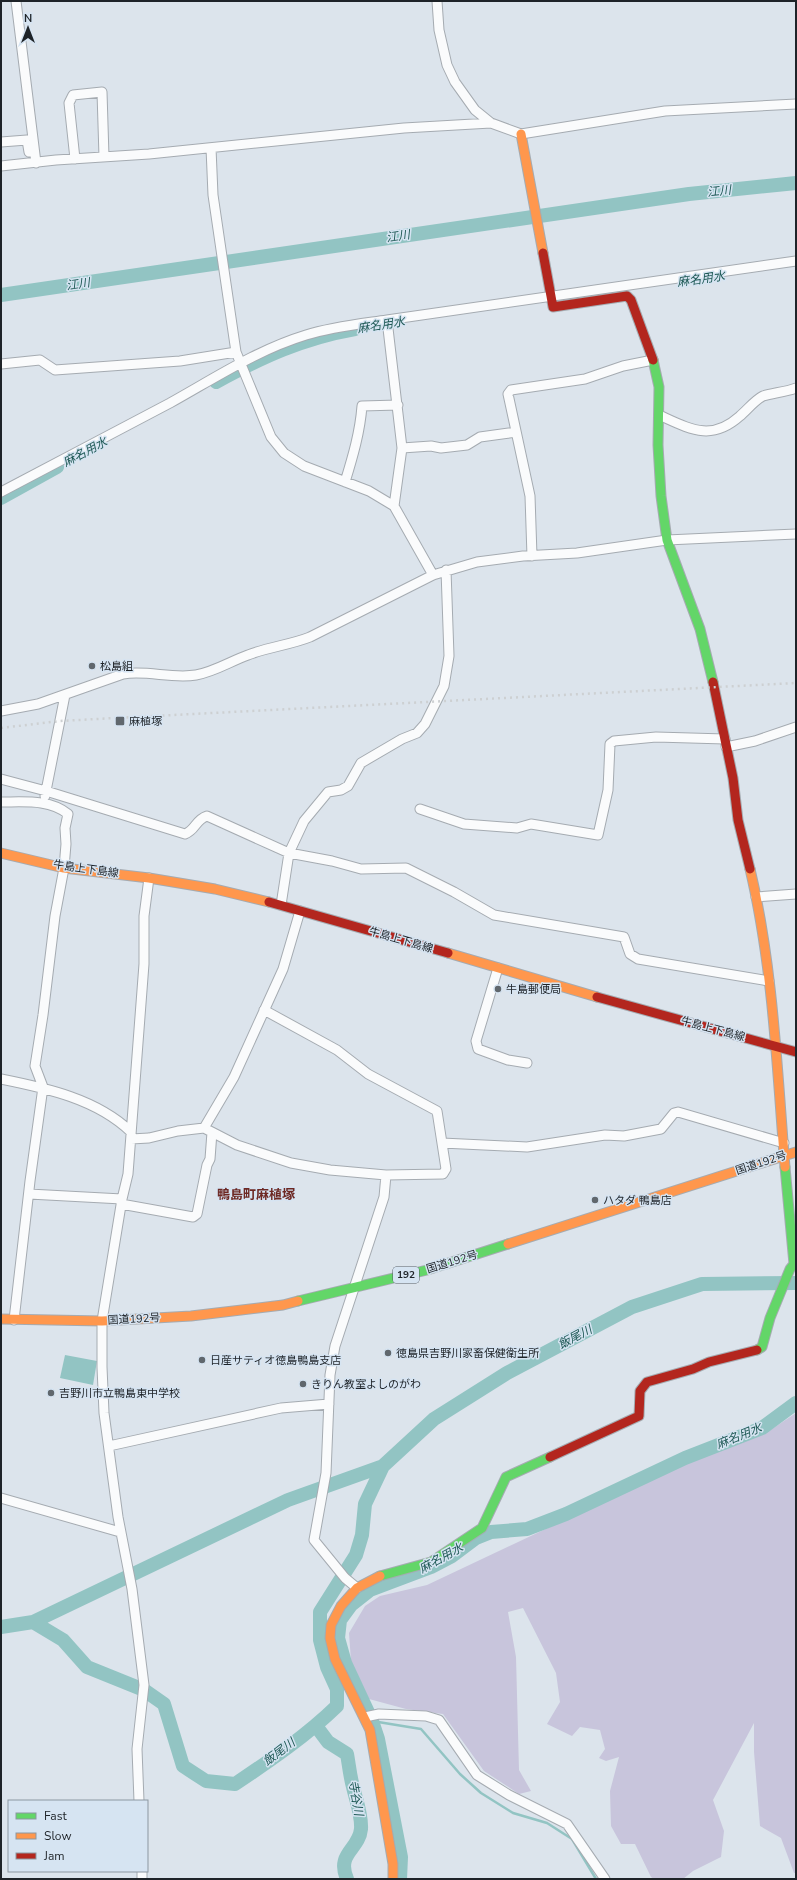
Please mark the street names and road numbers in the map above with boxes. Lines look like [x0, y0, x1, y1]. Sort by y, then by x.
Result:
street label: 牛島上下島線 [52, 857, 120, 881]
street label: 牛島上下島線 [367, 924, 435, 956]
street label: 牛島上下島線 [679, 1013, 747, 1045]
street label: 国道192号 [734, 1148, 788, 1178]
street label: 国道192号 [425, 1247, 479, 1277]
road number: 192 [393, 1267, 419, 1283]
street label: 国道192号 [107, 1310, 161, 1328]

